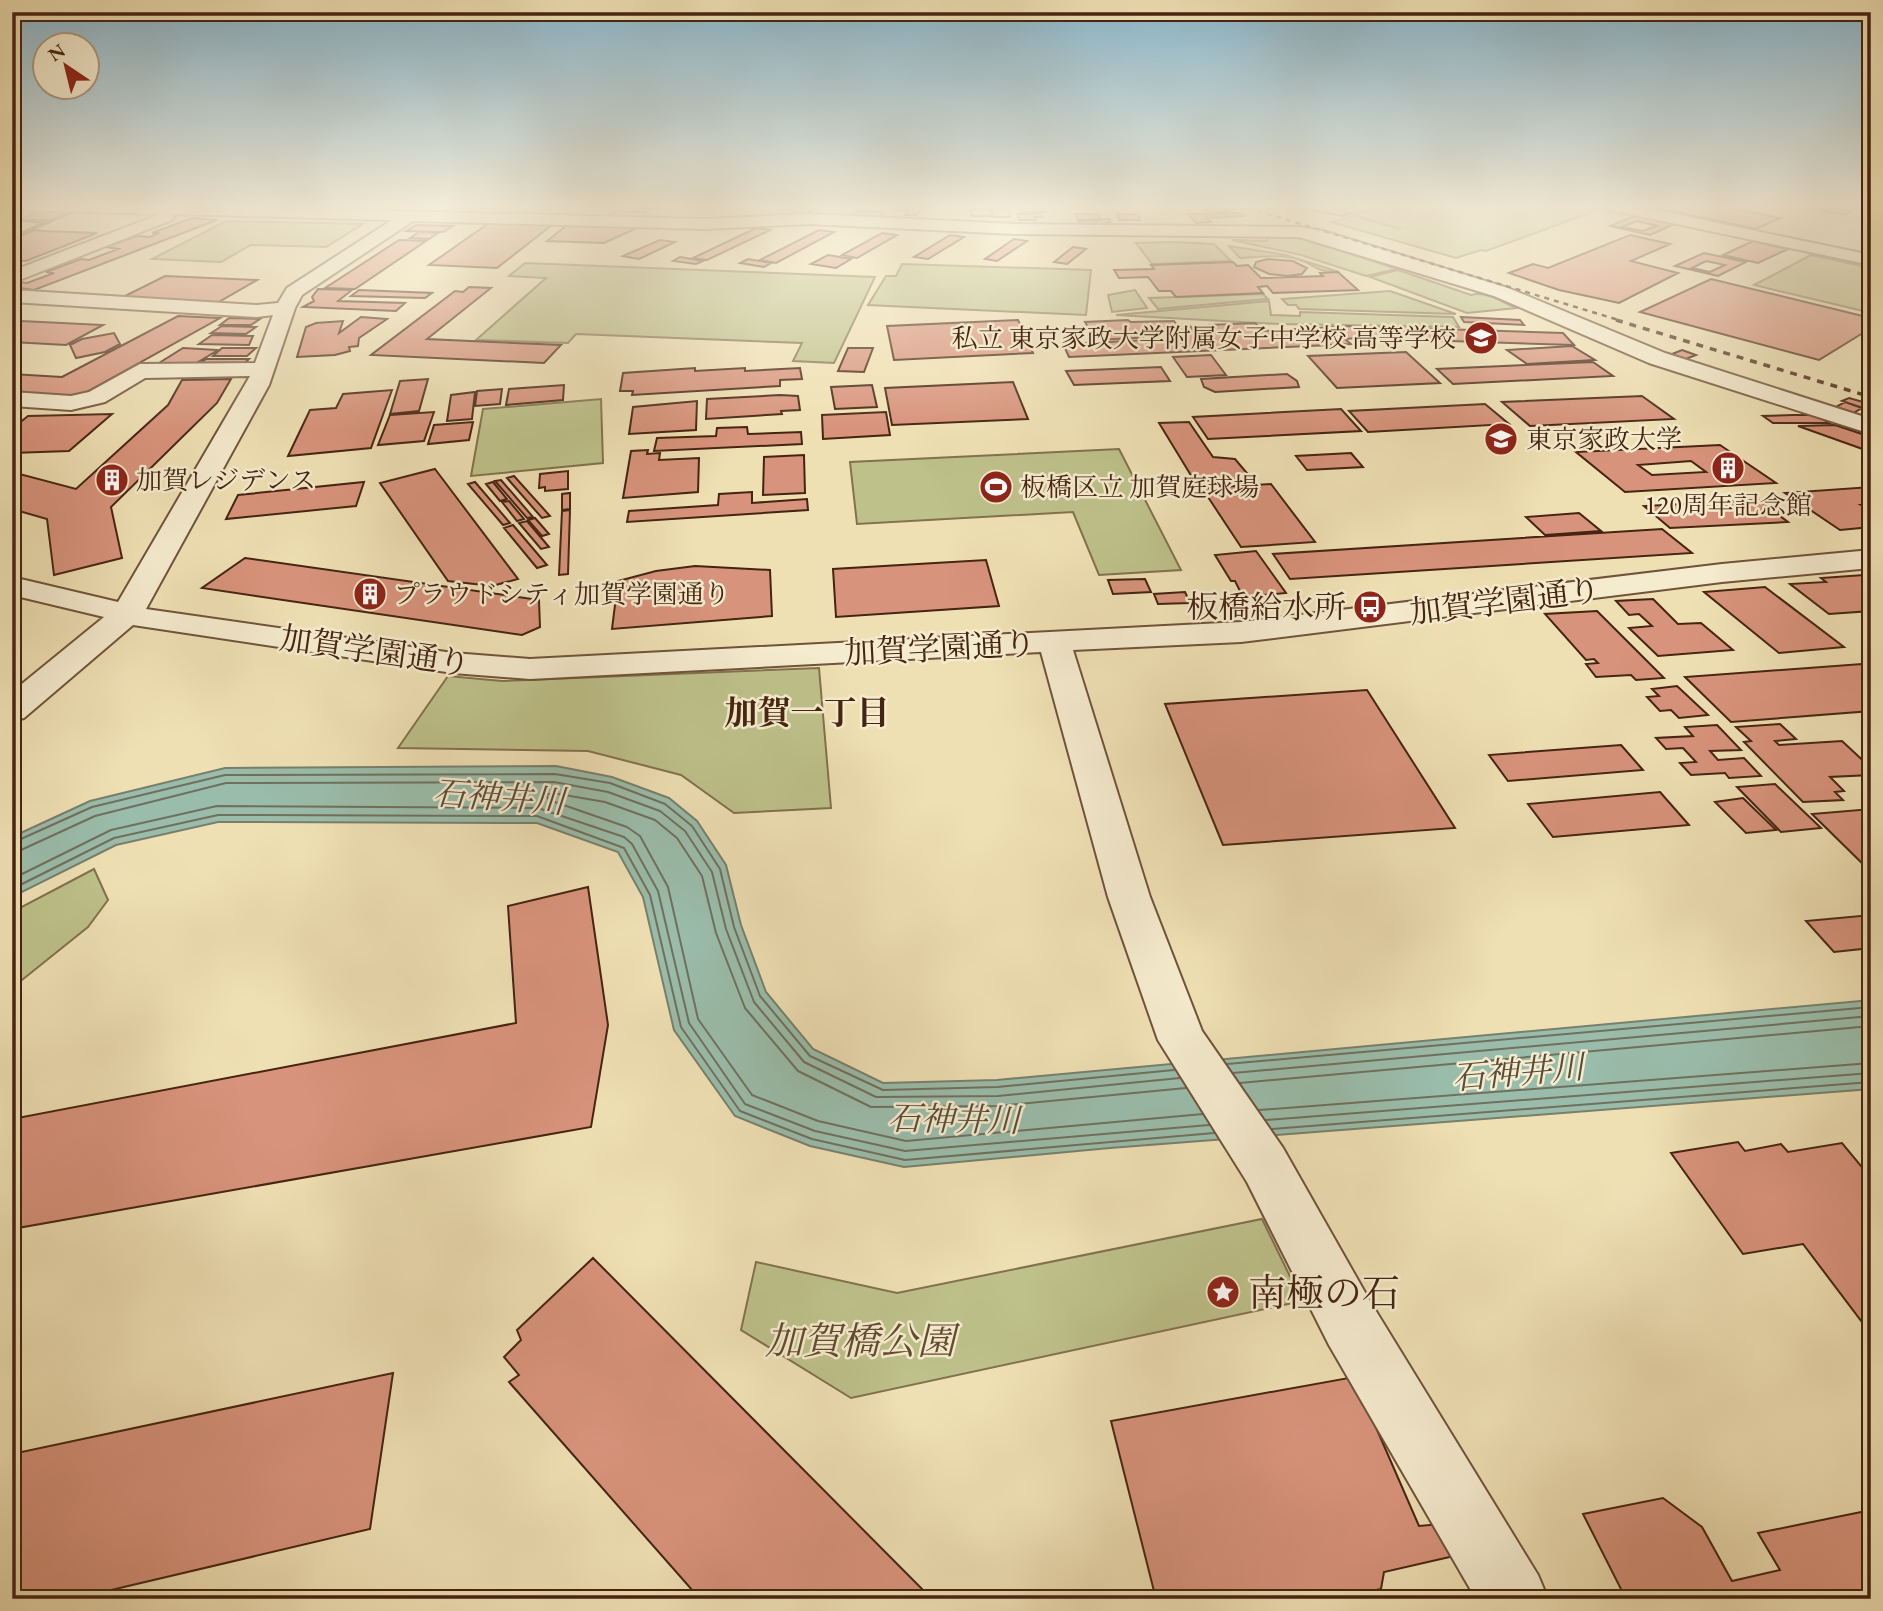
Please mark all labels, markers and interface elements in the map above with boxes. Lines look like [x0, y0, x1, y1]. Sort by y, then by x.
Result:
north arrow [32, 32, 102, 102]
text: N [43, 37, 71, 67]
school or university icon: 私立 東京家政大学附属女子中学校 高等学校 [1462, 319, 1500, 357]
place label: 私立 東京家政大学附属女子中学校 高等学校 [952, 321, 1456, 355]
school or university icon: 東京家政大学 [1482, 420, 1520, 458]
place label: 東京家政大学 [1526, 422, 1682, 456]
building icon: 120周年記念館 [1709, 449, 1747, 487]
building icon: 加賀レジデンス [93, 461, 131, 499]
place label: 加賀レジデンス [136, 463, 316, 497]
sports icon: 板橋区立 加賀庭球場 [977, 468, 1015, 506]
place label: 板橋区立 加賀庭球場 [1020, 470, 1259, 504]
place label: 120周年記念館 [1644, 488, 1812, 522]
street label: 加賀学園通り [1407, 568, 1603, 634]
building icon: プラウドシティ加賀学園通り [351, 575, 389, 613]
place label: プラウドシティ加賀学園通り [394, 577, 730, 611]
place label: 板橋給水所 [1186, 586, 1346, 628]
bus stop icon: 板橋給水所 [1351, 588, 1389, 626]
street label: 加賀学園通り [277, 617, 473, 685]
street label: 加賀学園通り [843, 622, 1037, 674]
district label: 加賀一丁目 [725, 691, 890, 734]
water label: 石神井川 [432, 771, 569, 823]
water label: 石神井川 [1450, 1045, 1589, 1099]
water label: 石神井川 [888, 1096, 1023, 1142]
place label: 南極の石 [1248, 1268, 1400, 1317]
place icon: 南極の石 [1204, 1273, 1242, 1311]
park label: 加賀橋公園 [765, 1316, 961, 1365]

